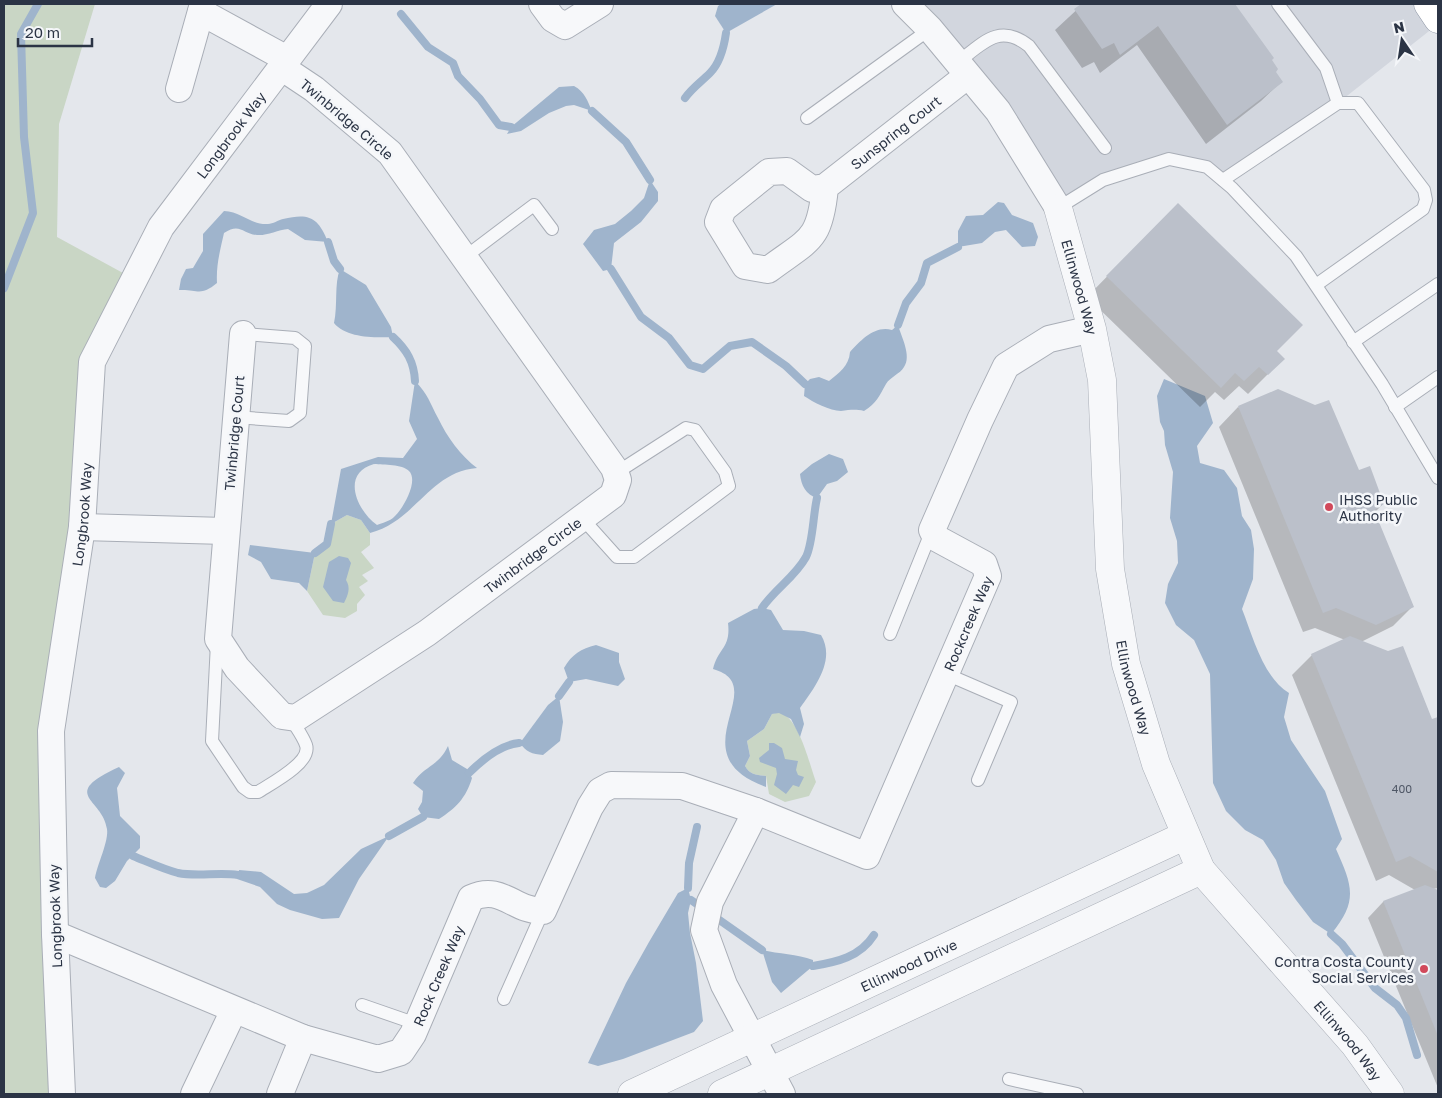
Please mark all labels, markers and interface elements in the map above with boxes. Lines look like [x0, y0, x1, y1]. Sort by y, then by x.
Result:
scale bar [18, 15, 91, 47]
north arrow [1377, 15, 1427, 65]
text: N [1392, 17, 1406, 36]
text: 20 m [25, 23, 60, 41]
street label: Twinbridge Circle [297, 75, 397, 163]
street label: Longbrook Way [192, 88, 269, 181]
street label: Sunspring Court [847, 91, 944, 172]
street label: Ellinwood Way [1059, 237, 1101, 336]
street label: Twinbridge Court [220, 375, 248, 491]
street label: Longbrook Way [68, 462, 94, 567]
place label: IHSS Public Authority [1339, 491, 1418, 524]
marker: IHSS Public Authority [1323, 501, 1335, 513]
street label: Twinbridge Circle [480, 513, 584, 596]
street label: Rockcreek Way [940, 573, 996, 673]
street label: Ellinwood Way [1114, 639, 1155, 737]
house number: 400 [1392, 782, 1412, 795]
street label: Longbrook Way [45, 864, 65, 968]
street label: Rock Creek Way [409, 923, 467, 1028]
street label: Ellinwood Drive [857, 935, 959, 995]
place label: Contra Costa County Social Services [1274, 953, 1414, 986]
marker: Contra Costa County Social Services [1418, 963, 1430, 975]
street label: Ellinwood Way [1311, 997, 1386, 1084]

